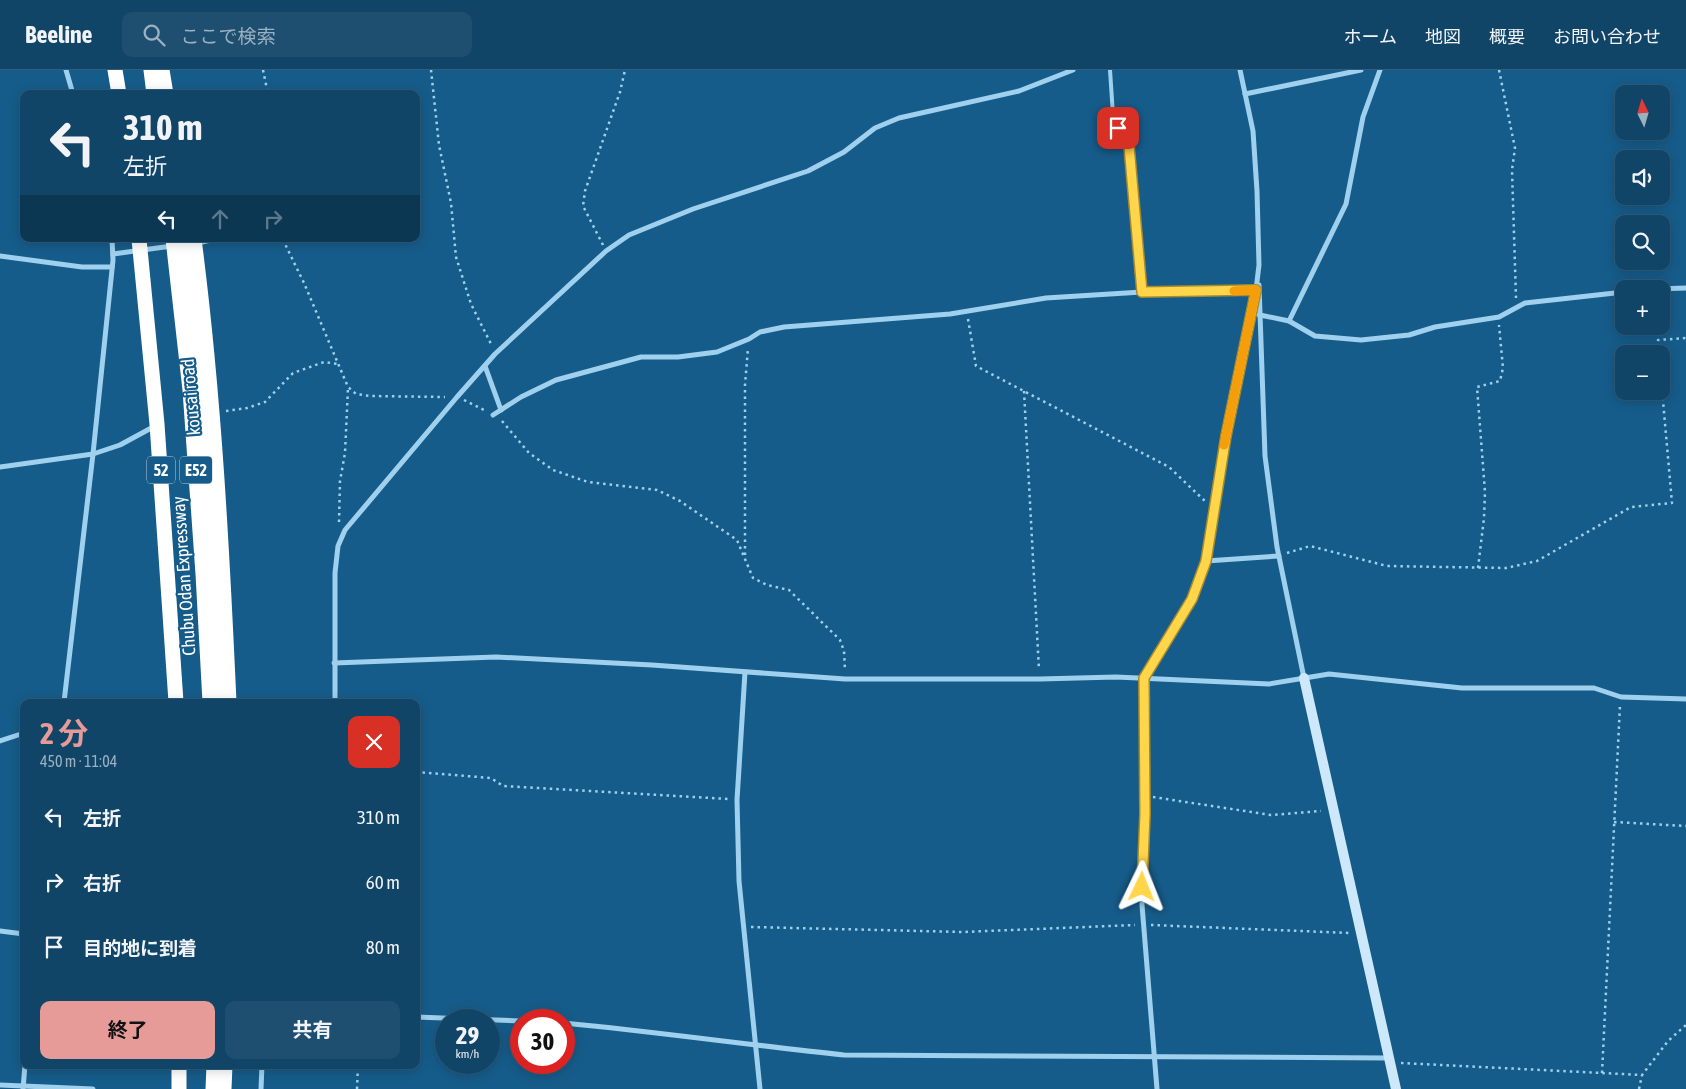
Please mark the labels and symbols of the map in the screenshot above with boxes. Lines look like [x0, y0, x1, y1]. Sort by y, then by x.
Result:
north arrow [1615, 85, 1670, 140]
pin [1097, 107, 1139, 149]
street label: kousai road [177, 358, 204, 436]
road number: 52 [147, 456, 175, 484]
road number: E52 [180, 456, 212, 484]
street label: Chubu Odan Expressway [167, 496, 200, 656]
position arrow [1115, 860, 1167, 912]
speed limit sign: 30 [510, 1009, 575, 1074]

